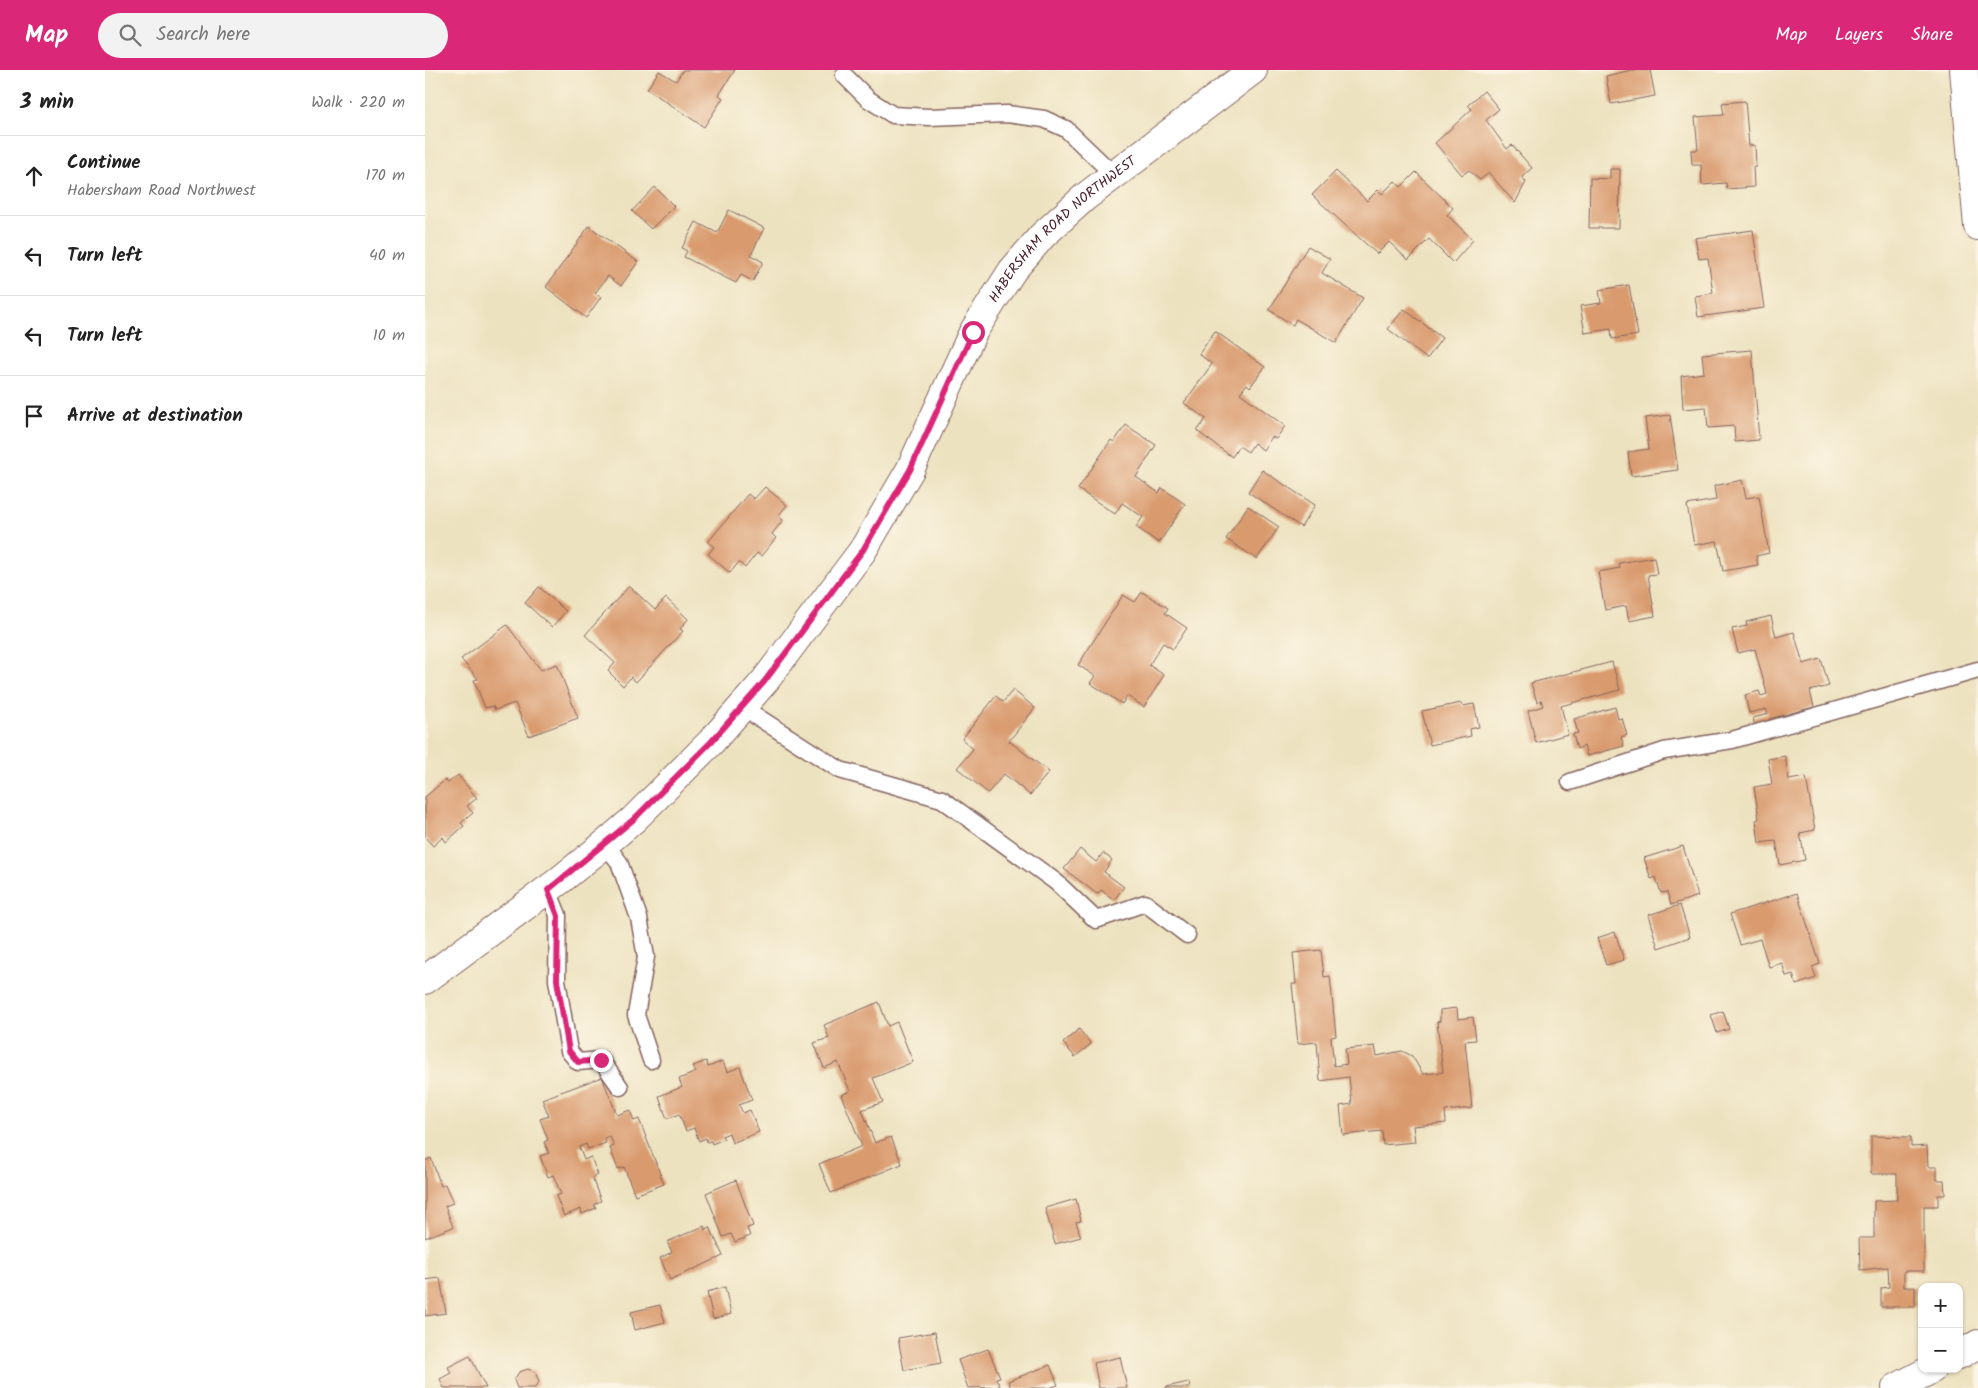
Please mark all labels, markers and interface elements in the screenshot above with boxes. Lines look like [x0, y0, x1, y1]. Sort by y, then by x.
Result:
search box [98, 13, 448, 58]
text: Map [25, 16, 68, 55]
text: Search here [156, 20, 250, 50]
icon: search [116, 21, 144, 49]
text: Map [1776, 21, 1807, 50]
text: Layers [1835, 21, 1883, 50]
text: Share [1911, 21, 1953, 50]
text: 3 min [20, 86, 74, 119]
text: Walk · 220 m [311, 90, 405, 115]
text: Continue [67, 148, 140, 178]
street label: HABERSHAM ROAD NORTHWEST [983, 150, 1143, 307]
icon: ahead [20, 162, 48, 190]
text: 170 m [365, 163, 405, 188]
text: Habersham Road Northwest [67, 178, 256, 203]
text: Turn left [67, 241, 142, 271]
icon: left [20, 242, 48, 270]
text: 40 m [369, 243, 405, 268]
text: Turn left [67, 321, 142, 351]
route start [962, 321, 985, 344]
icon: left [20, 322, 48, 350]
text: 10 m [373, 323, 405, 348]
text: Arrive at destination [67, 401, 243, 431]
icon: arrive [20, 402, 48, 430]
route end [590, 1049, 613, 1072]
map controls [1918, 1283, 1963, 1373]
button: + [1918, 1283, 1963, 1328]
button: − [1918, 1328, 1963, 1373]

